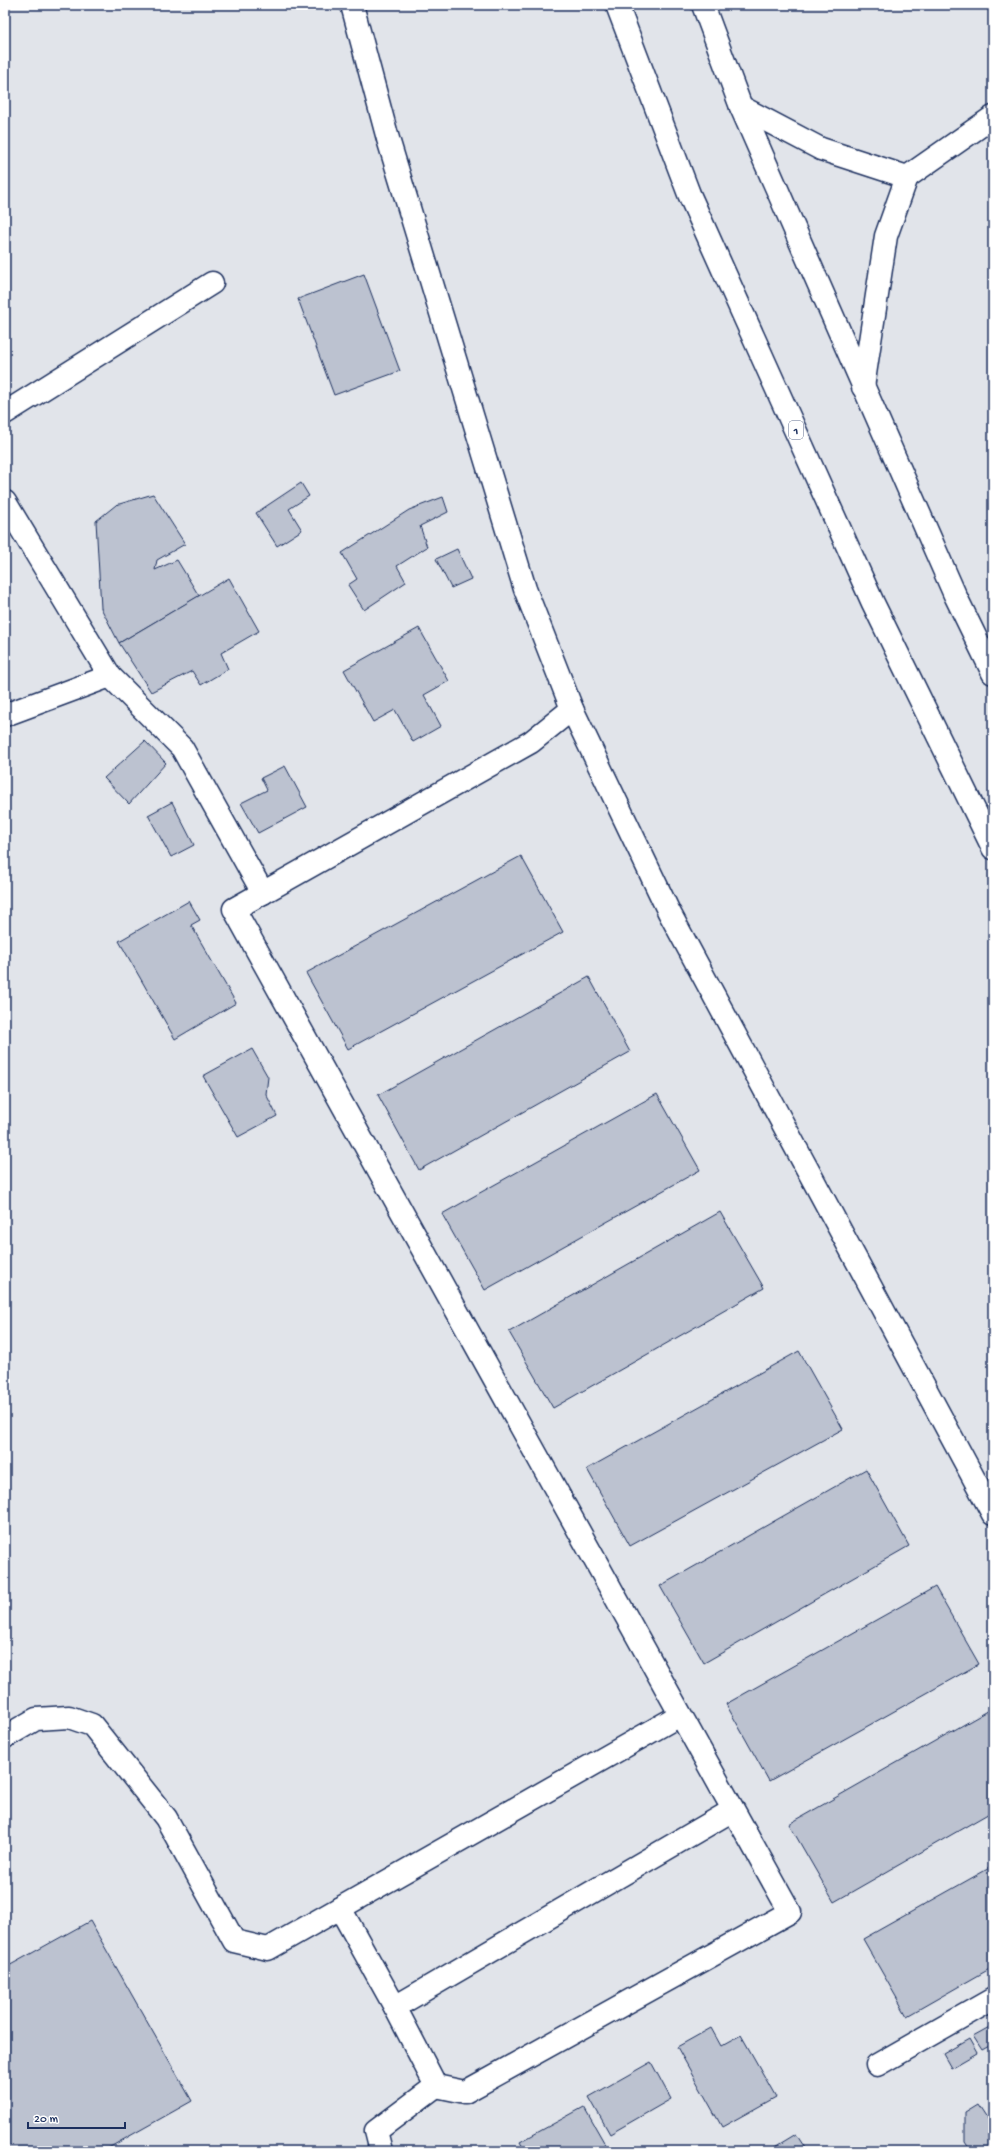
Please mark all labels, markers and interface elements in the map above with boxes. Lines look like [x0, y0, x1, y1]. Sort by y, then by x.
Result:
road number: 1 [789, 421, 803, 439]
scale bar [28, 2104, 125, 2130]
text: 20 m [34, 2113, 59, 2127]

